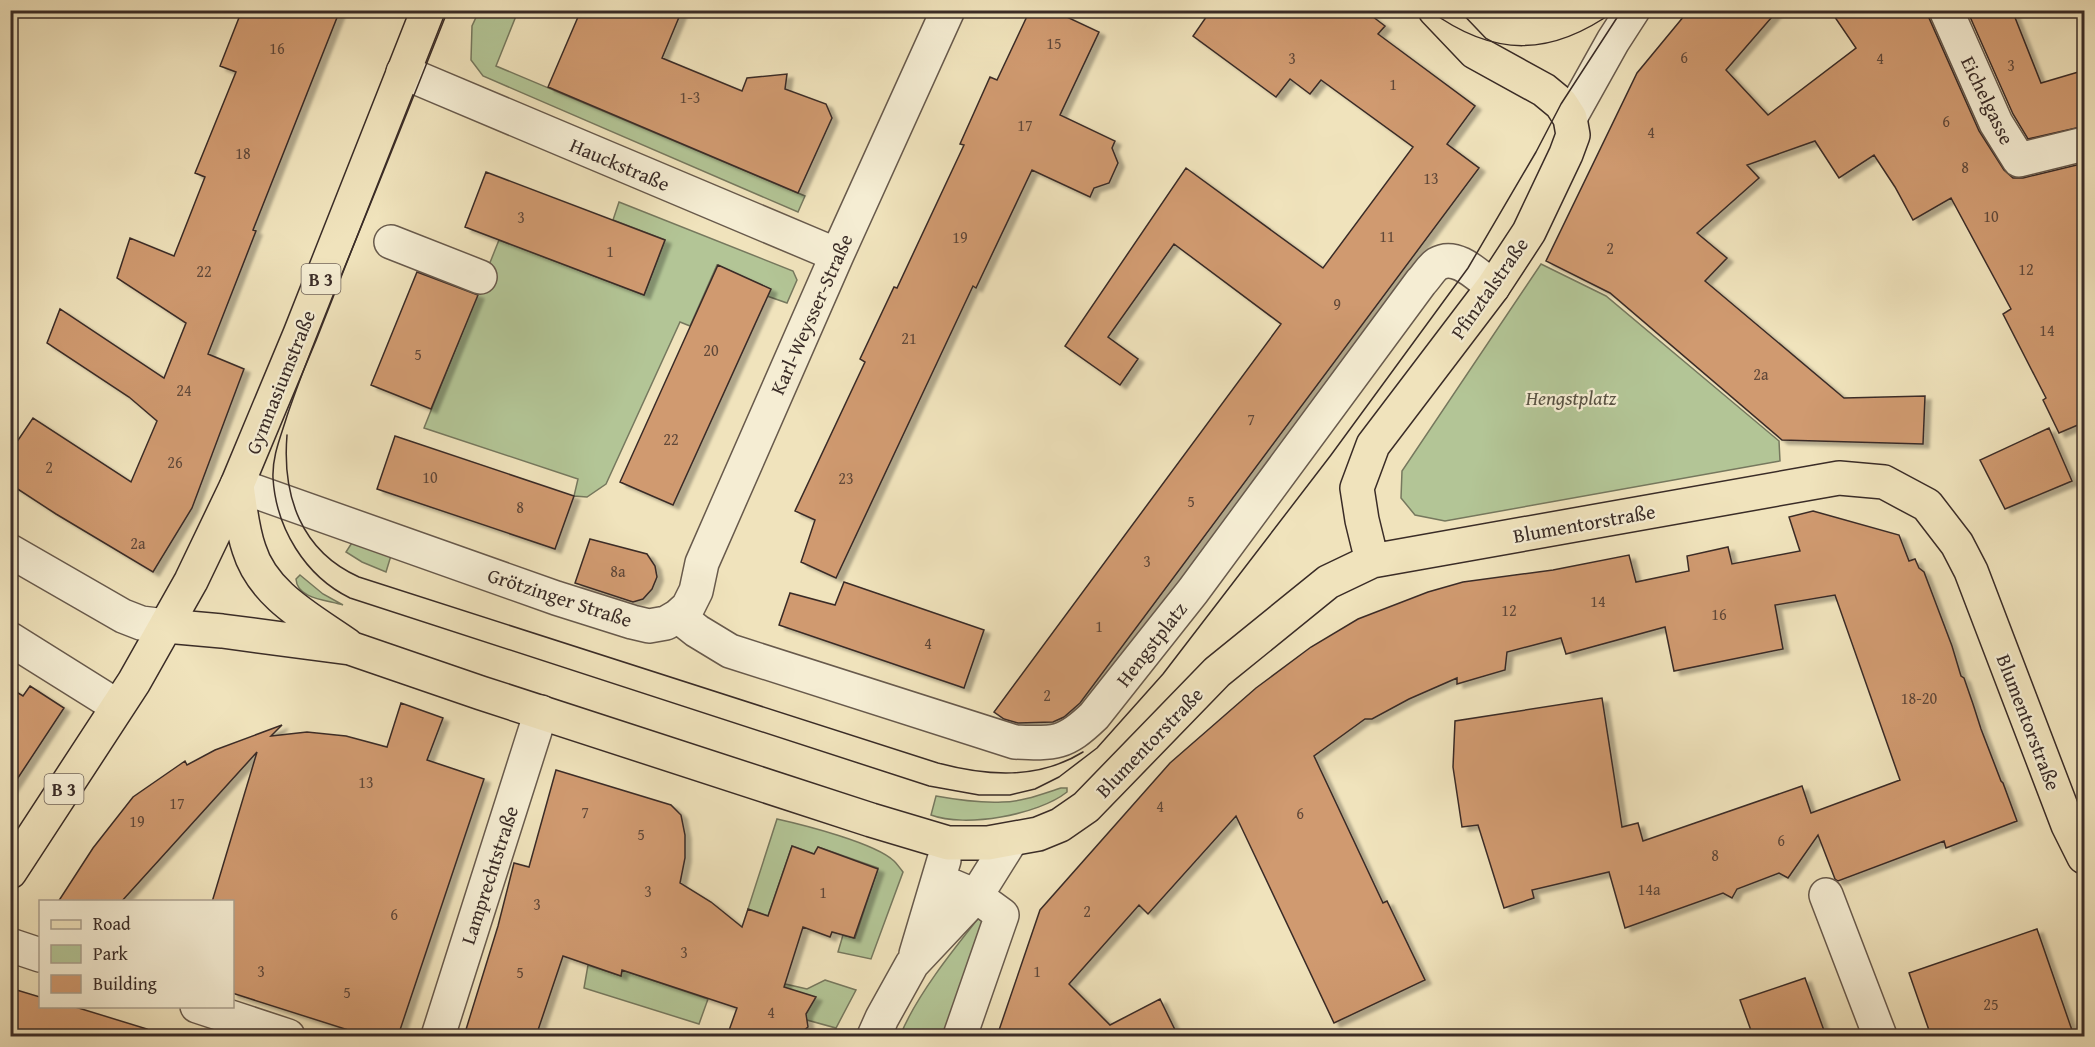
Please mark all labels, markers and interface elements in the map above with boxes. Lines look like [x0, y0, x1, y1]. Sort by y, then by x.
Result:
house number: 15 [1046, 31, 1062, 55]
house number: 16 [269, 36, 285, 60]
house number: 6 [1680, 45, 1688, 69]
house number: 3 [1288, 46, 1296, 70]
house number: 4 [1876, 46, 1884, 70]
street label: Eichelgasse [1954, 51, 2022, 149]
house number: 3 [2007, 53, 2015, 77]
house number: 1 [1389, 72, 1397, 96]
house number: 1-3 [680, 85, 700, 109]
house number: 6 [1942, 109, 1950, 133]
house number: 17 [1017, 113, 1033, 137]
house number: 4 [1647, 120, 1655, 144]
street label: Hauckstraße [566, 130, 674, 198]
house number: 18 [235, 141, 251, 165]
house number: 8 [1961, 155, 1969, 179]
house number: 13 [1423, 166, 1439, 190]
house number: 10 [1983, 204, 1999, 228]
house number: 3 [517, 205, 525, 229]
house number: 11 [1379, 224, 1395, 248]
house number: 19 [952, 225, 968, 249]
street label: Karl-Weysser-Straße [762, 229, 860, 399]
street label: Pfinztalstraße [1443, 231, 1535, 345]
house number: 2 [1606, 236, 1614, 260]
house number: 1 [606, 239, 614, 263]
house number: 12 [2018, 257, 2034, 281]
house number: 22 [196, 259, 212, 283]
road number: B 3 [302, 264, 340, 294]
house number: 9 [1333, 292, 1341, 316]
street label: Gymnasiumstraße [238, 306, 322, 458]
house number: 14 [2039, 318, 2055, 342]
house number: 21 [901, 326, 917, 350]
house number: 20 [703, 338, 719, 362]
house number: 5 [414, 342, 422, 366]
house number: 2a [1753, 362, 1769, 386]
house number: 24 [176, 378, 192, 402]
park label: Hengstplatz [1525, 383, 1617, 412]
house number: 7 [1247, 407, 1255, 431]
house number: 22 [663, 427, 679, 451]
house number: 26 [167, 450, 183, 474]
house number: 2 [45, 455, 53, 479]
house number: 10 [422, 465, 438, 489]
house number: 23 [838, 466, 854, 490]
house number: 5 [1187, 489, 1195, 513]
house number: 8 [516, 495, 524, 519]
street label: Blumentorstraße [1511, 496, 1657, 550]
house number: 2a [130, 531, 146, 555]
house number: 3 [1143, 549, 1151, 573]
house number: 8a [610, 559, 626, 583]
street label: Grötzinger Straße [484, 560, 636, 634]
house number: 14 [1590, 589, 1606, 613]
street label: Hengstplatz [1109, 595, 1194, 693]
house number: 12 [1501, 598, 1517, 622]
house number: 16 [1711, 602, 1727, 626]
house number: 1 [1095, 614, 1103, 638]
house number: 4 [924, 631, 932, 655]
street label: Blumentorstraße [1990, 650, 2068, 794]
street label: Blumentorstraße [1089, 680, 1209, 804]
house number: 2 [1043, 683, 1051, 707]
house number: 18-20 [1901, 686, 1937, 710]
house number: 13 [358, 770, 374, 794]
road number: B 3 [44, 774, 84, 804]
house number: 17 [169, 791, 185, 815]
house number: 4 [1156, 794, 1164, 818]
house number: 7 [581, 800, 589, 824]
house number: 6 [1296, 801, 1304, 825]
street label: Lamprechtstraße [453, 802, 525, 948]
house number: 19 [129, 809, 145, 833]
house number: 5 [637, 822, 645, 846]
house number: 6 [1777, 828, 1785, 852]
house number: 8 [1711, 843, 1719, 867]
house number: 14a [1638, 877, 1661, 901]
house number: 3 [644, 879, 652, 903]
house number: 1 [819, 880, 827, 904]
house number: 3 [533, 892, 541, 916]
house number: 2 [1083, 899, 1091, 923]
legend [39, 900, 234, 1008]
house number: 6 [390, 902, 398, 926]
text: Road [93, 910, 131, 937]
text: Park [93, 940, 129, 967]
house number: 3 [680, 940, 688, 964]
house number: 3 [257, 959, 265, 983]
house number: 1 [1033, 959, 1041, 983]
house number: 5 [516, 960, 524, 984]
text: Building [93, 970, 157, 997]
house number: 5 [343, 980, 351, 1004]
house number: 25 [1983, 992, 1999, 1016]
house number: 4 [767, 1000, 775, 1024]

